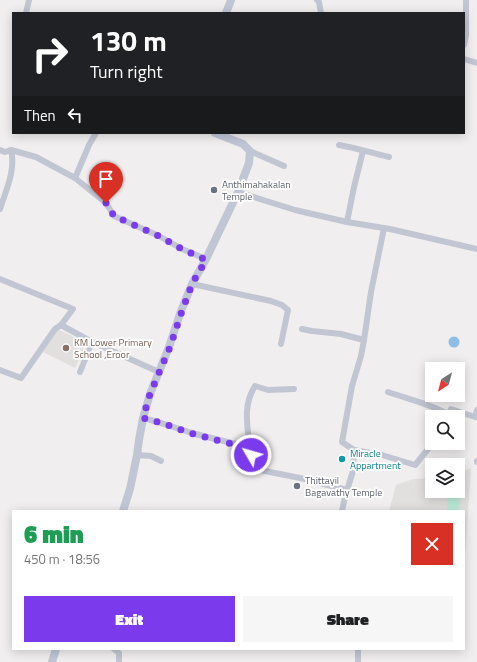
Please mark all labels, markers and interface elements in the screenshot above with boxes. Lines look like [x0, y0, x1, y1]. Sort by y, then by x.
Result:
text: 130 m [90, 19, 167, 62]
icon: right [24, 28, 76, 80]
text: Turn right [90, 58, 163, 85]
text: Then [24, 104, 56, 127]
icon: left [64, 104, 86, 126]
pin [89, 162, 123, 203]
icon: arrive [95, 168, 117, 190]
place label: Anthimahakalan Temple [222, 177, 291, 204]
marker: Anthimahakalan Temple [209, 185, 219, 195]
place label: KM Lower Primary School ,Eroor [74, 335, 152, 362]
marker: KM Lower Primary School ,Eroor [61, 343, 71, 353]
north arrow [425, 362, 465, 402]
map controls [425, 362, 465, 498]
button: search [425, 410, 465, 450]
position arrow [230, 434, 272, 476]
place label: Miracle Appartment [350, 446, 401, 473]
marker: Miracle Appartment [337, 454, 347, 464]
button: layers [425, 458, 465, 498]
place label: Thittayil Bagavathy Temple [305, 473, 382, 500]
marker: Thittayil Bagavathy Temple [292, 481, 302, 491]
text: 6 min [24, 516, 84, 552]
button: close [411, 523, 453, 565]
text: 450 m · 18:56 [24, 549, 100, 569]
button: Exit [24, 596, 235, 642]
button: Share [243, 596, 453, 642]

